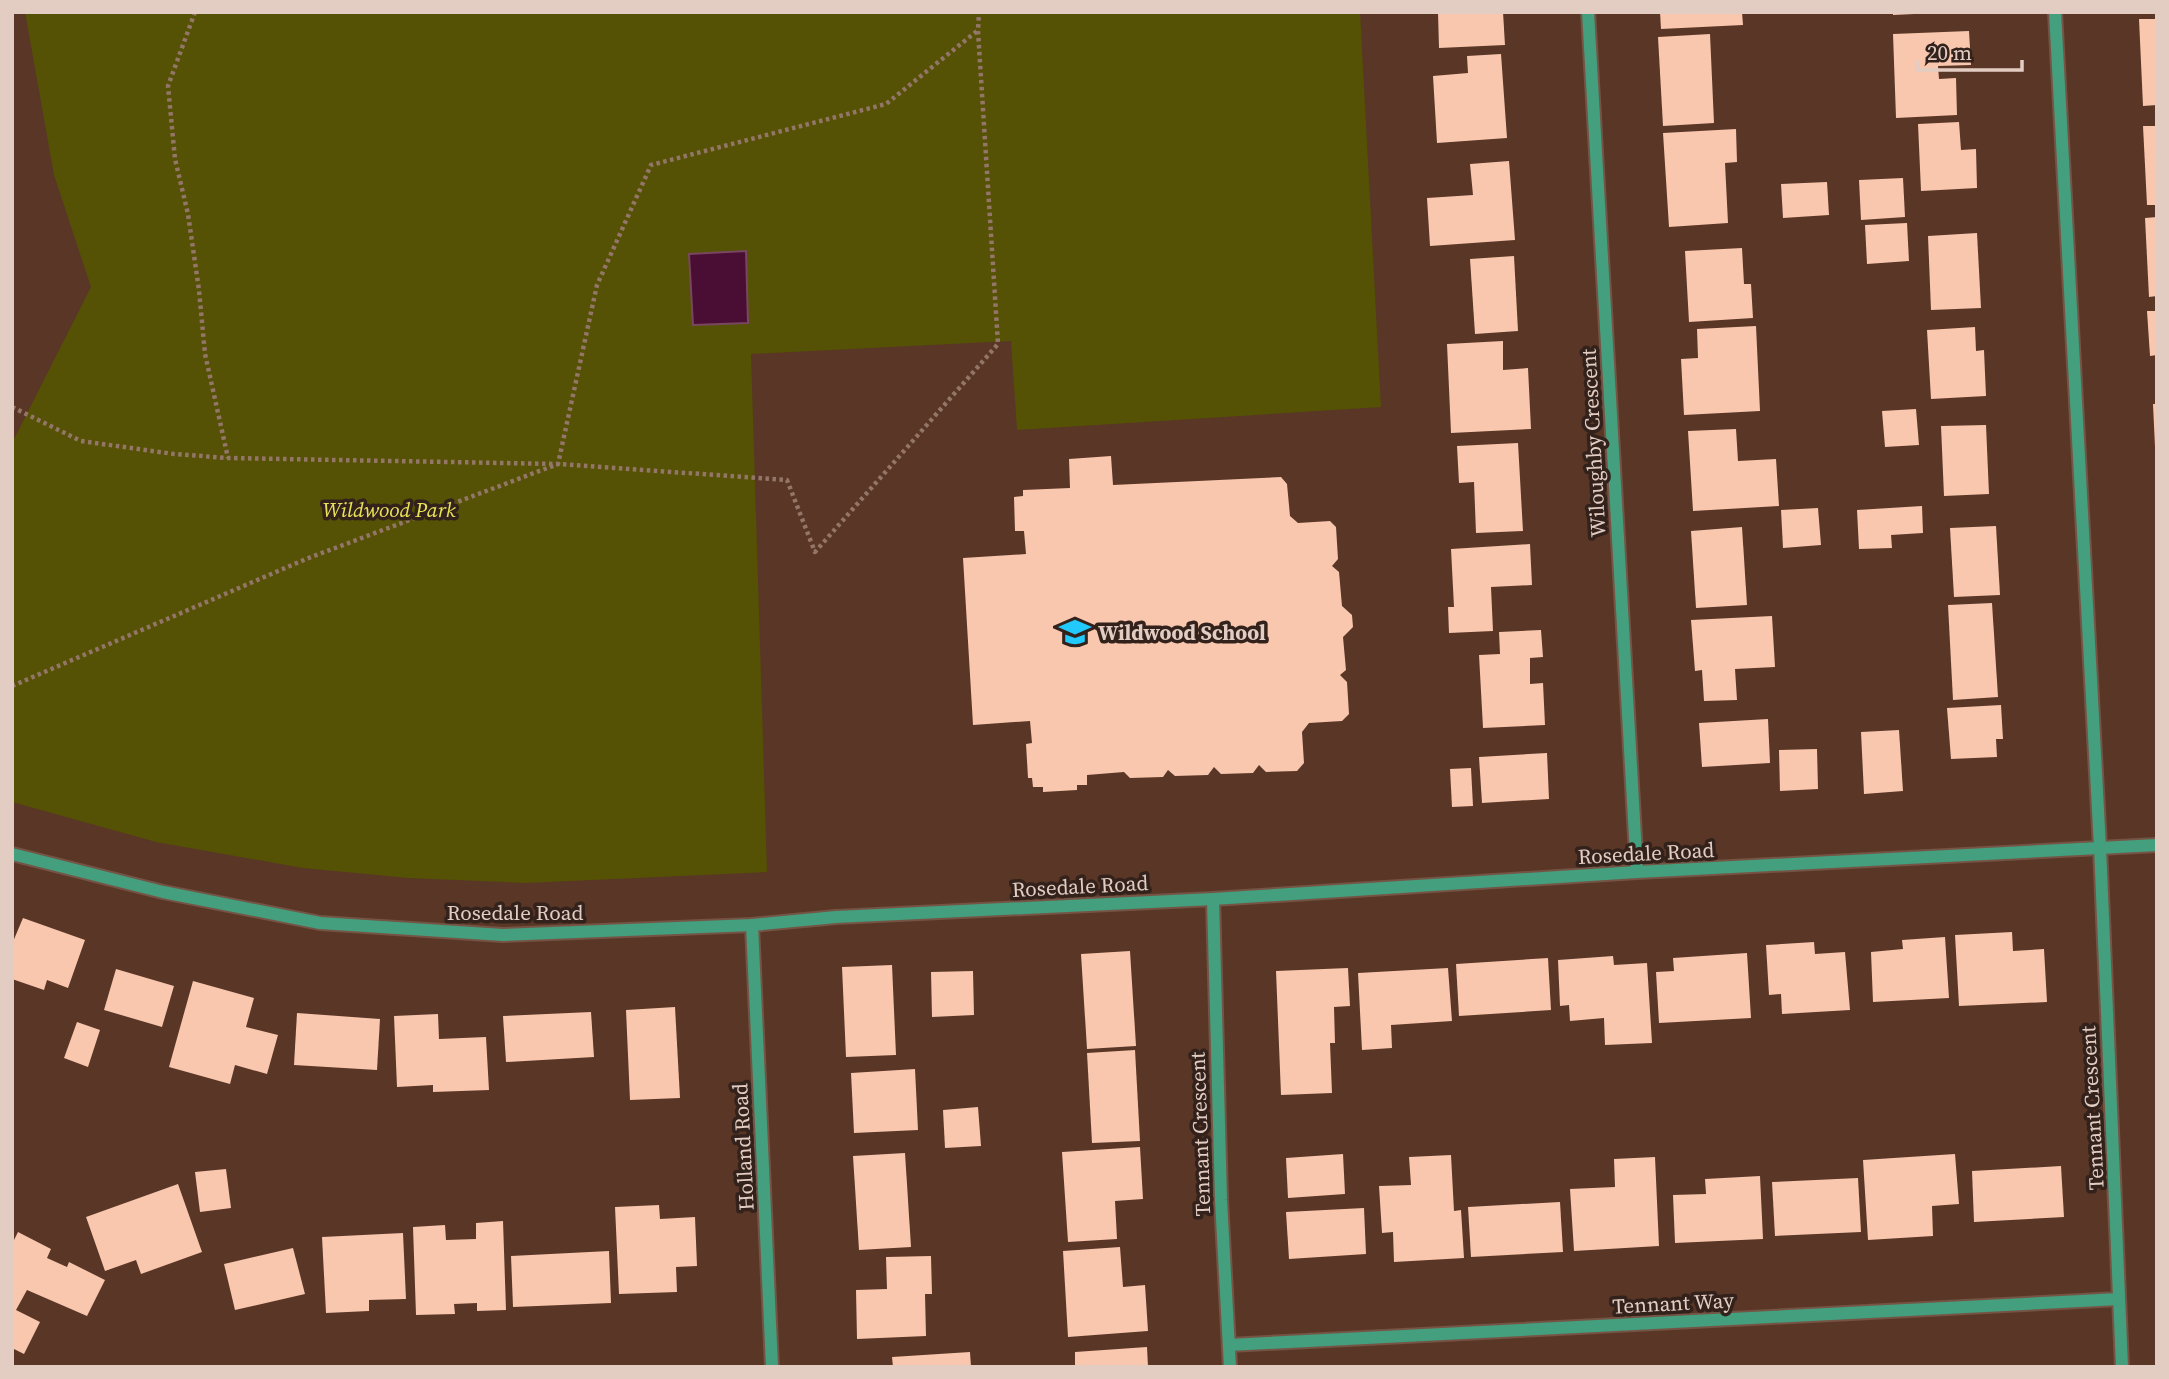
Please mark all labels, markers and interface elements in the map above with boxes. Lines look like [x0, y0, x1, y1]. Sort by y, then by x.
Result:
scale bar [1917, 28, 2022, 72]
text: 20 m [1927, 38, 1972, 67]
street label: Wiloughby Crescent [1574, 348, 1612, 538]
park label: Wildwood Park [322, 495, 456, 524]
school or university icon: Wildwood School [1058, 615, 1092, 649]
place label: Wildwood School [1098, 618, 1266, 647]
street label: Rosedale Road [1577, 835, 1715, 871]
street label: Rosedale Road [1011, 868, 1149, 904]
street label: Rosedale Road [447, 898, 583, 927]
street label: Tennant Crescent [2073, 1025, 2111, 1191]
street label: Tennant Crescent [1183, 1051, 1217, 1217]
street label: Holland Road [725, 1083, 761, 1211]
street label: Tennant Way [1612, 1285, 1735, 1321]

